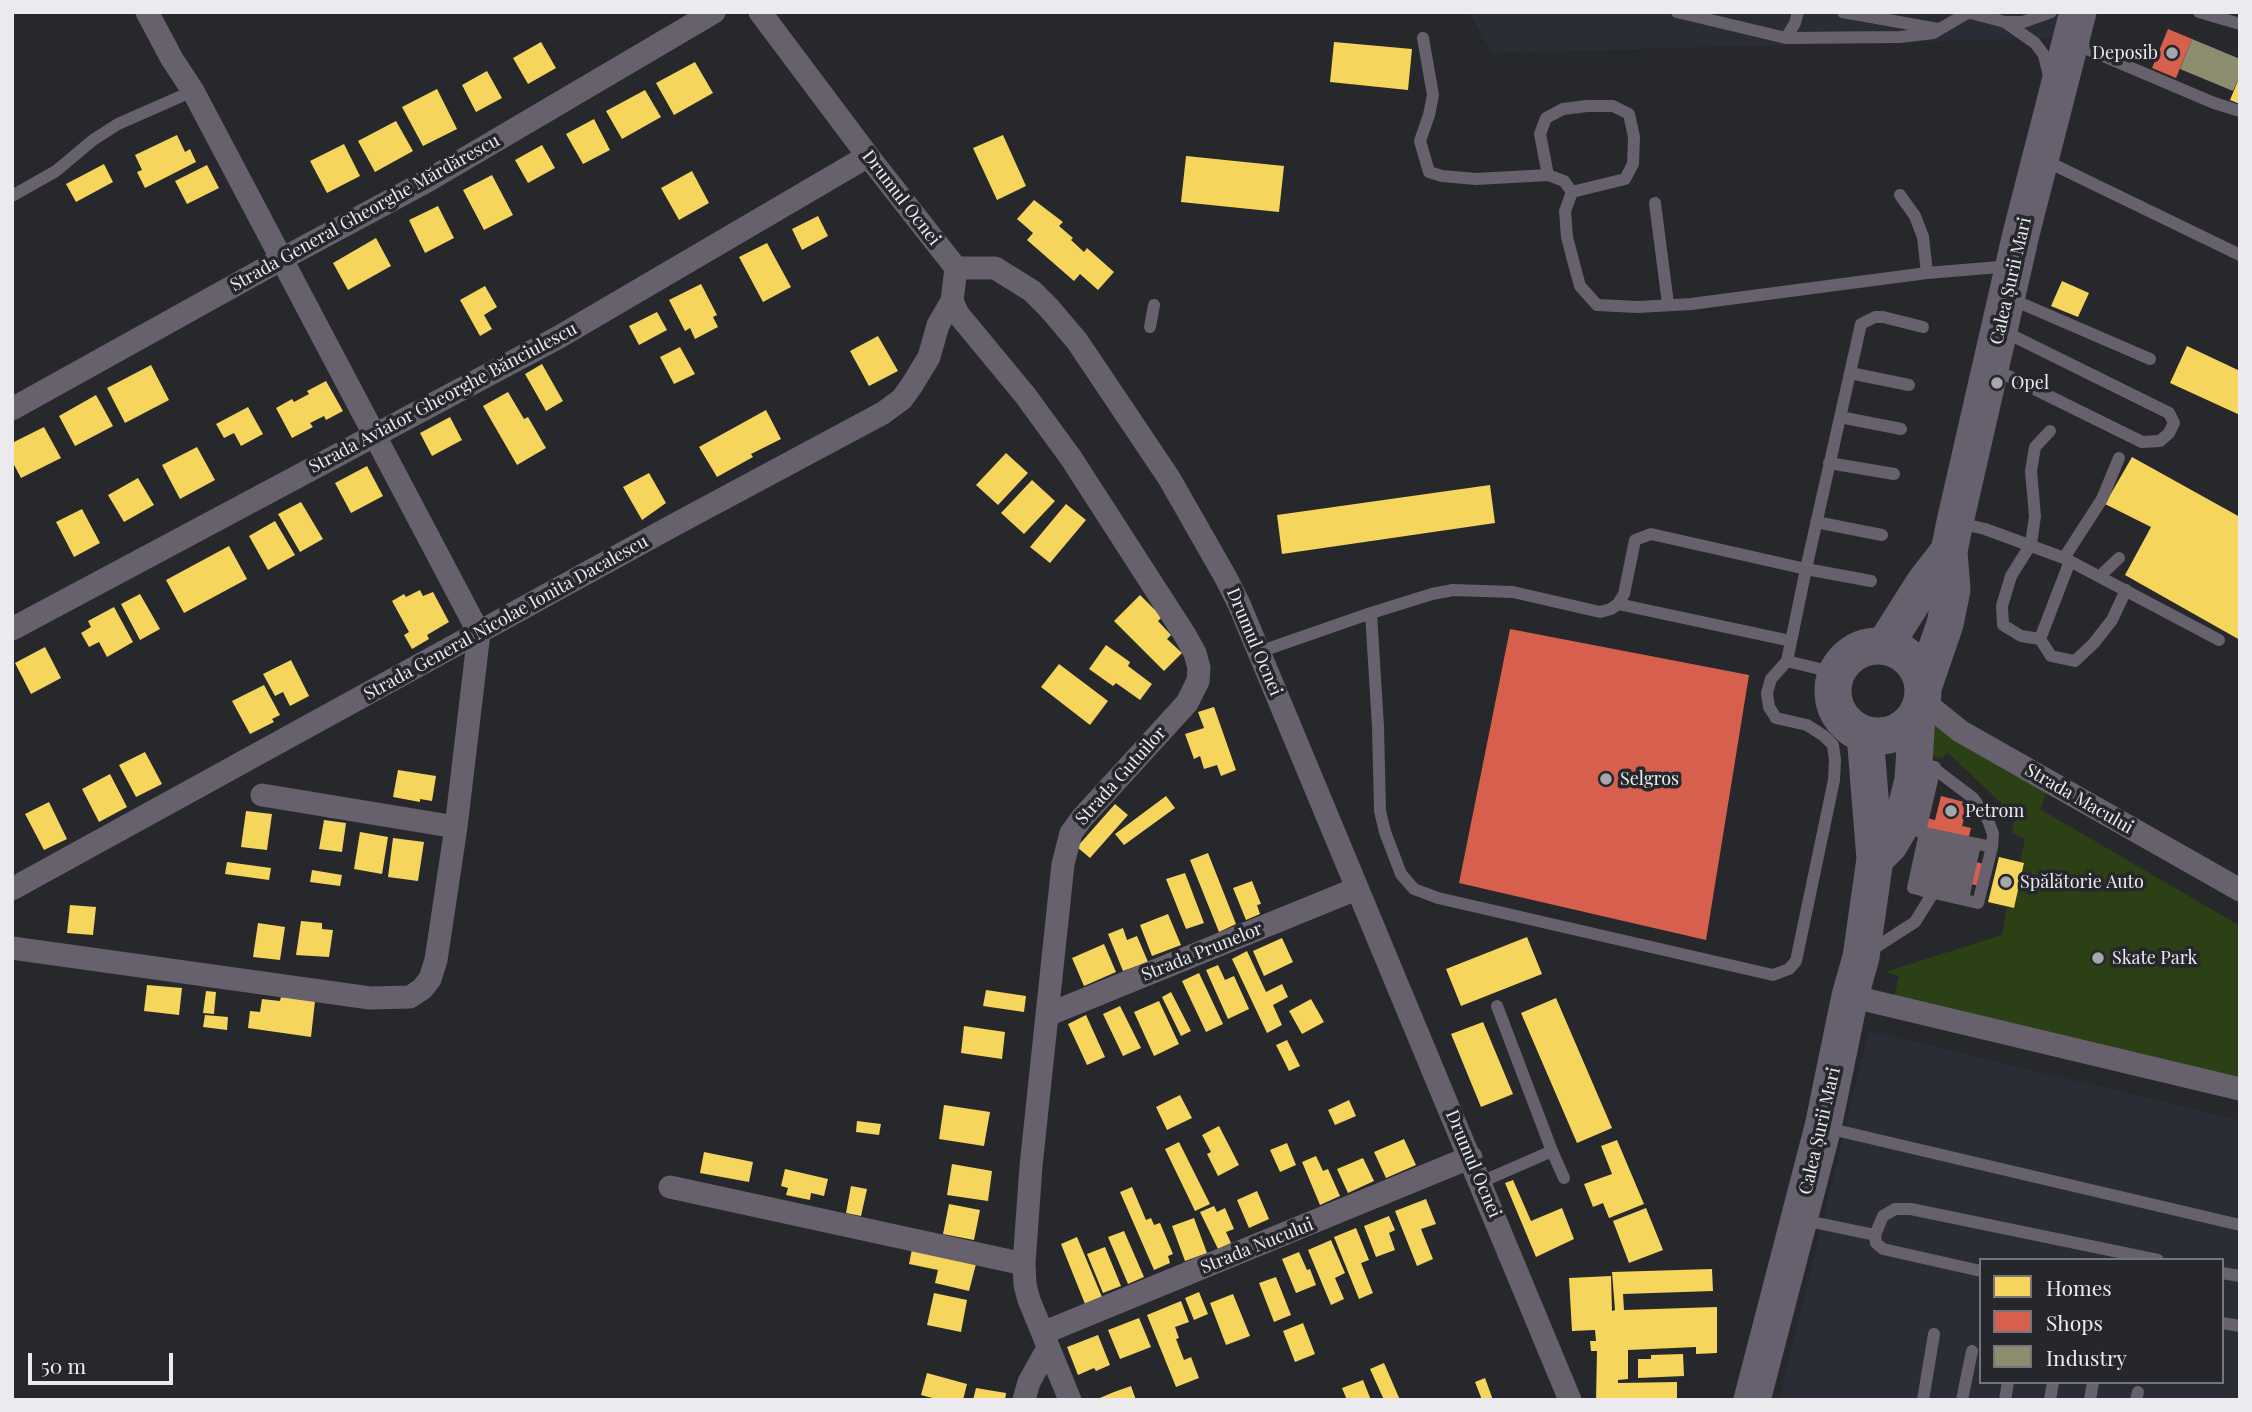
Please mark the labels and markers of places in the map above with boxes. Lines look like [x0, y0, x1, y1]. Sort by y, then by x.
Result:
place label: Deposib [2092, 42, 2158, 64]
marker: Deposib [2164, 45, 2180, 61]
place label: Opel [2011, 372, 2049, 394]
marker: Opel [1989, 375, 2005, 391]
place label: Selgros [1620, 768, 1679, 790]
marker: Selgros [1598, 771, 1614, 787]
place label: Petrom [1965, 800, 2024, 822]
marker: Petrom [1943, 803, 1959, 819]
place label: Spălătorie Auto [2020, 871, 2144, 893]
marker: Spălătorie Auto [1998, 874, 2014, 890]
place label: Skate Park [2112, 947, 2197, 969]
marker: Skate Park [2090, 950, 2106, 966]

